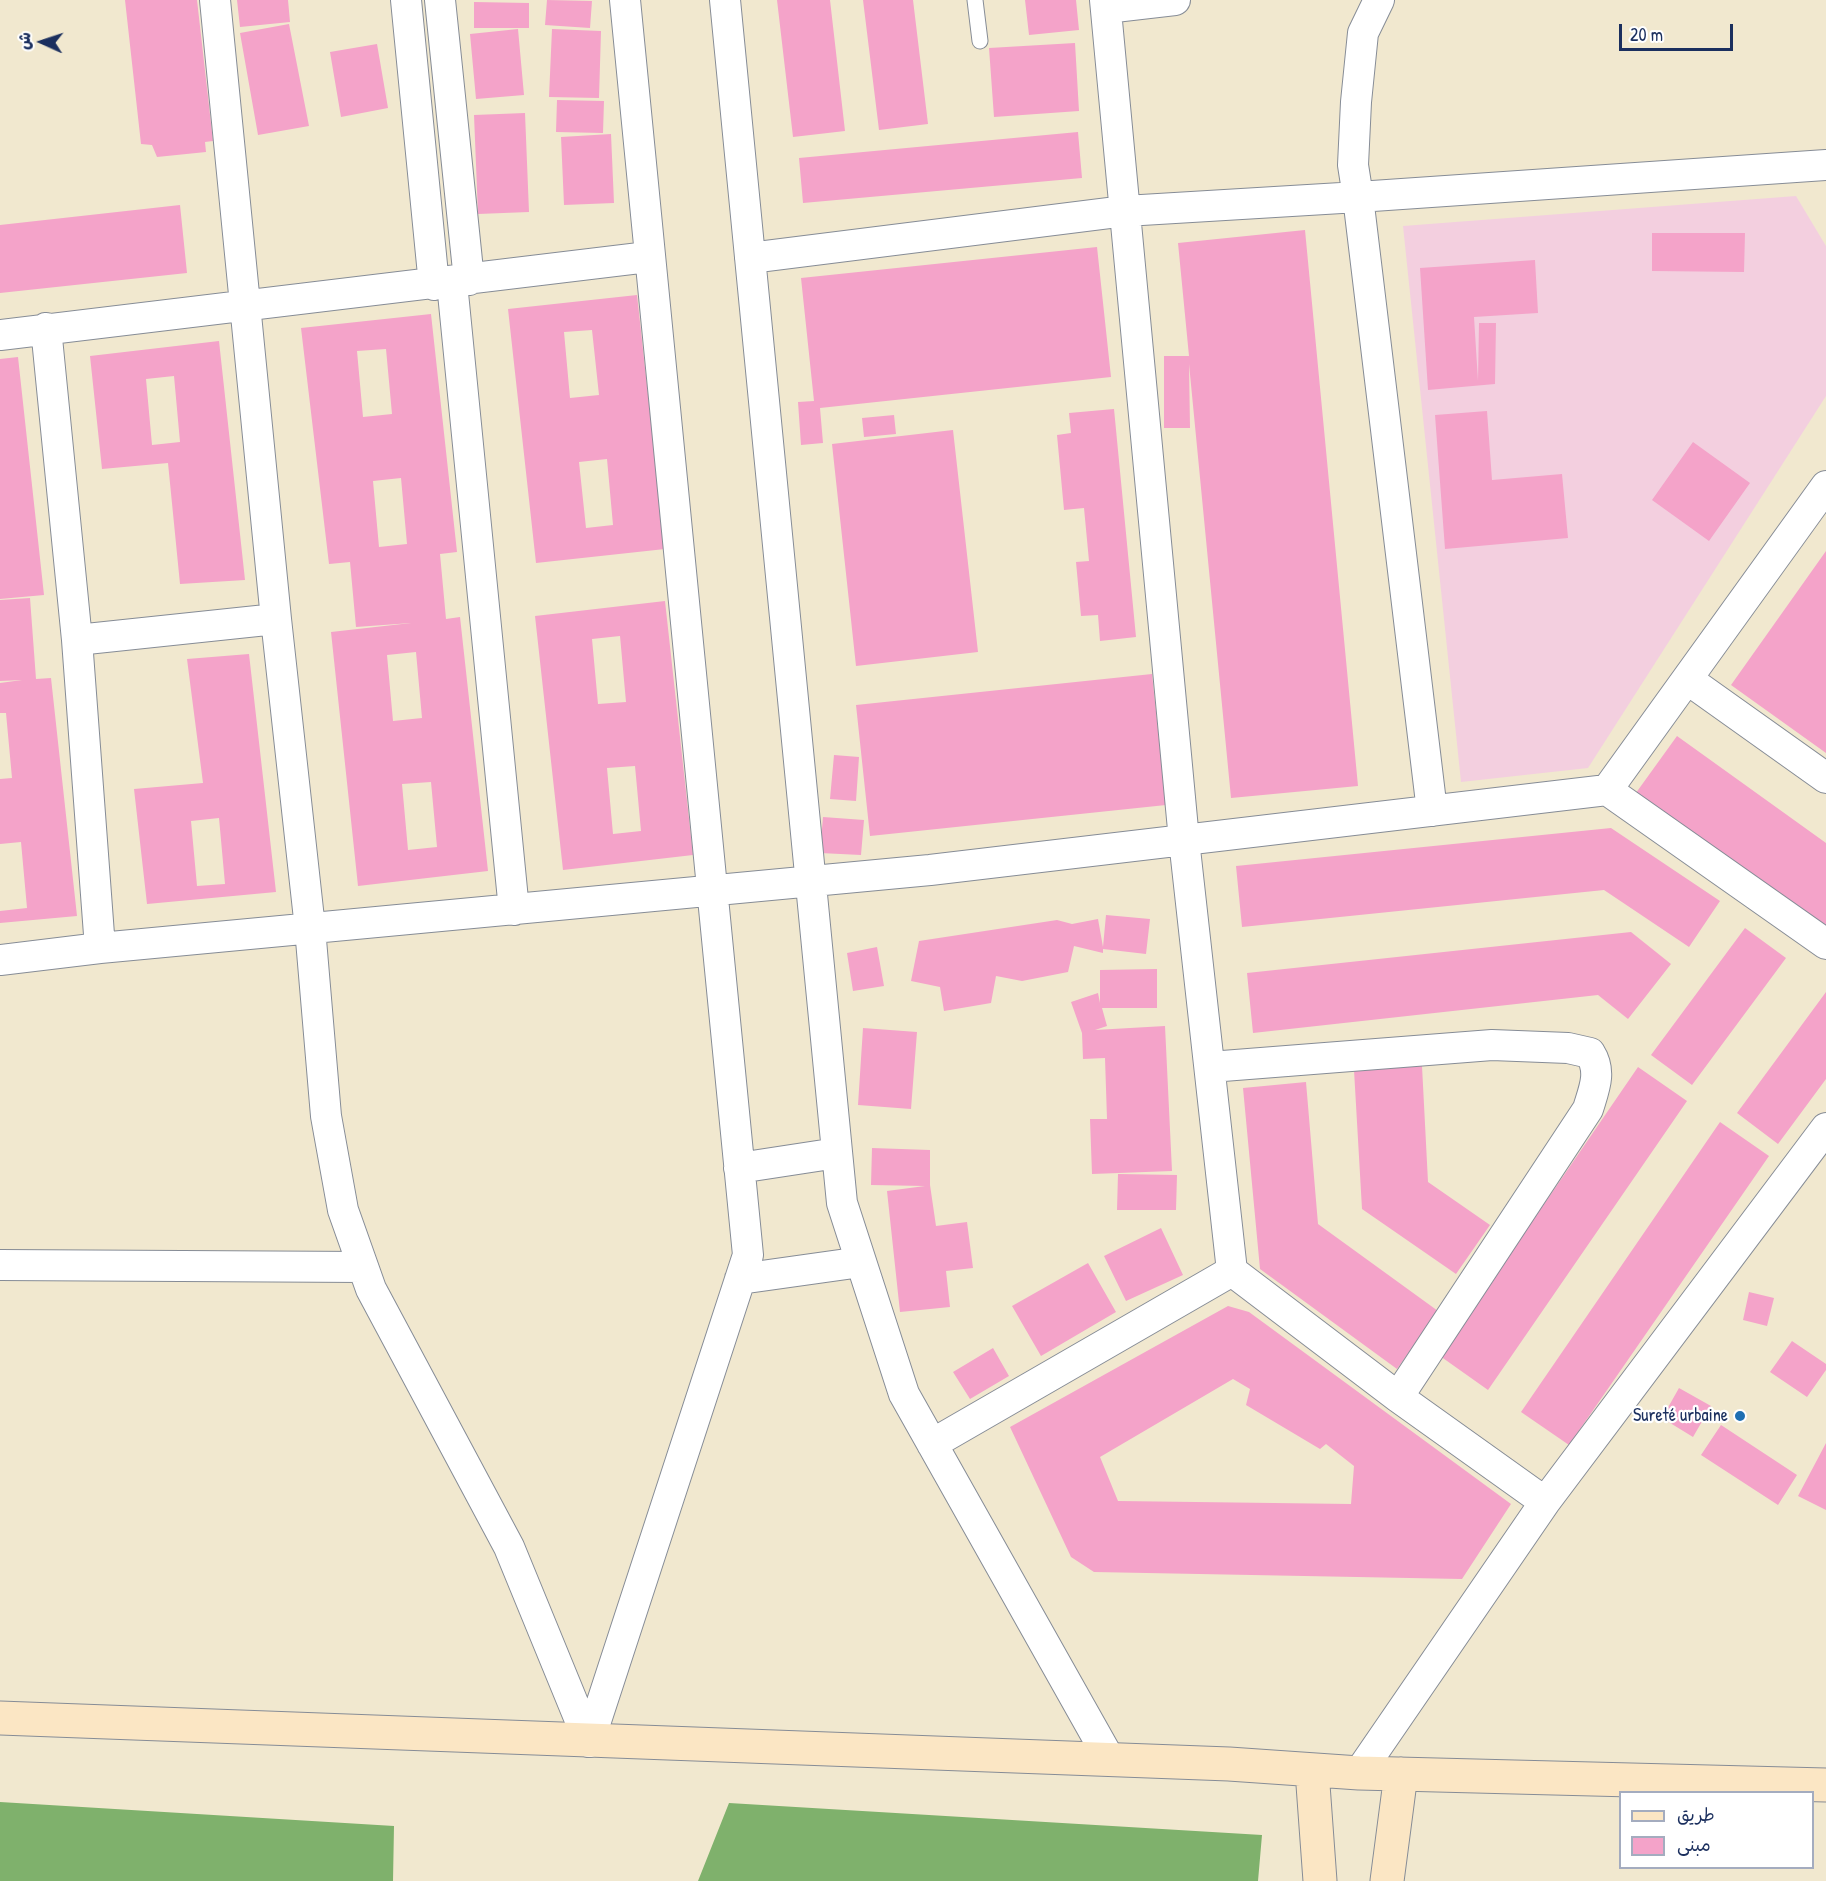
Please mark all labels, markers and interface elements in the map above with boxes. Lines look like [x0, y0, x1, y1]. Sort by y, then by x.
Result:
north arrow [12, 12, 72, 72]
scale bar [1622, 12, 1736, 50]
text: 20 m [1630, 22, 1663, 47]
text: ش [13, 32, 35, 50]
place label: Sureté urbaine [1633, 1405, 1728, 1427]
marker: Sureté urbaine [1733, 1409, 1747, 1423]
legend [1619, 1791, 1814, 1869]
text: طريق [1677, 1802, 1715, 1827]
text: مبنى [1677, 1832, 1711, 1857]

